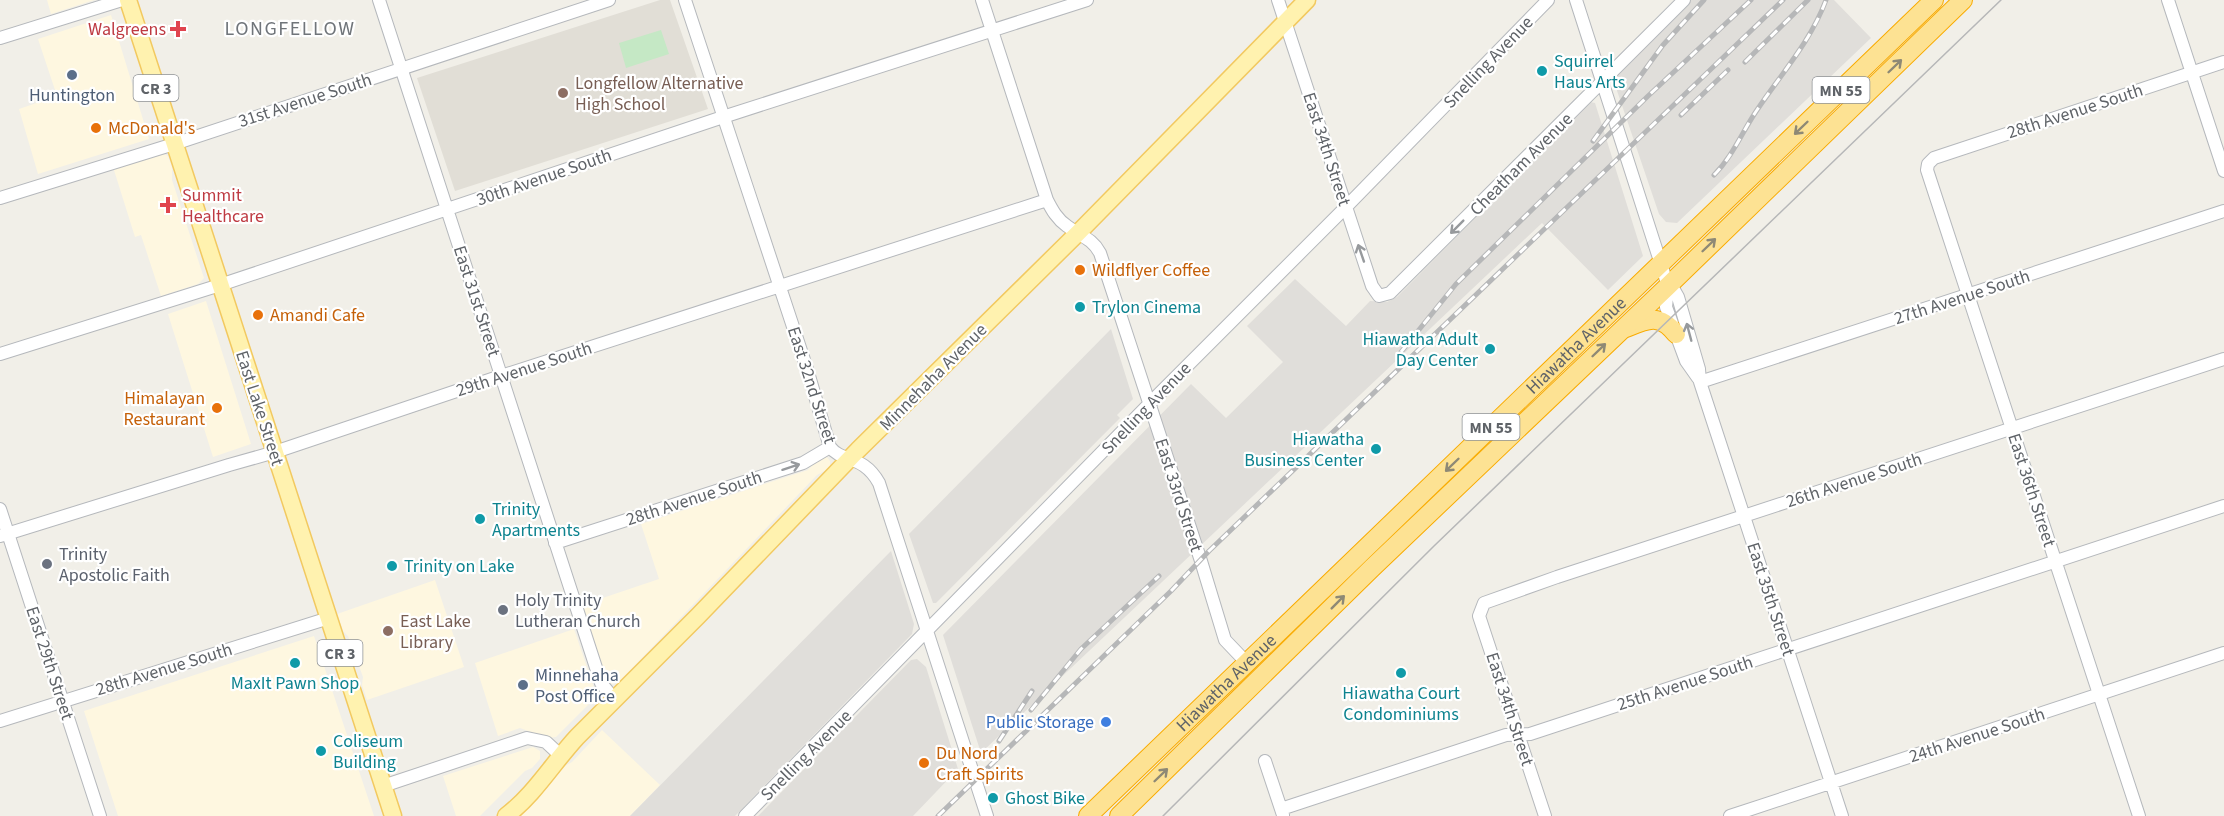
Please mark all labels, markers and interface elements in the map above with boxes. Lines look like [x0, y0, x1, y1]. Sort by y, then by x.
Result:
street label: Snelling Avenue [1438, 10, 1539, 114]
district label: LONGFELLOW [225, 15, 355, 43]
place label: Walgreens [88, 17, 166, 42]
marker: Walgreens [171, 22, 185, 36]
place label: Squirrel Haus Arts [1554, 49, 1625, 95]
one-way arrow [1887, 59, 1902, 73]
marker: Squirrel Haus Arts [1535, 64, 1549, 78]
street label: 31st Avenue South [235, 67, 375, 134]
marker: Huntington [65, 68, 79, 82]
place label: Longfellow Alternative High School [575, 71, 744, 117]
road number: CR 3 [134, 75, 178, 101]
road number: MN 55 [1812, 77, 1870, 103]
street label: 28th Avenue South [2004, 78, 2146, 145]
place label: Huntington [29, 83, 115, 108]
marker: Longfellow Alternative High School [556, 86, 570, 100]
street label: East 34th Street [1296, 89, 1357, 209]
street label: Cheatham Avenue [1464, 107, 1579, 221]
place label: McDonald's [108, 116, 195, 141]
marker: McDonald's [89, 121, 103, 135]
one-way arrow [1793, 121, 1808, 135]
street label: 30th Avenue South [473, 143, 615, 212]
place label: Summit Healthcare [182, 183, 264, 229]
marker: Summit Healthcare [159, 196, 177, 214]
one-way arrow [1449, 220, 1464, 234]
one-way arrow [1702, 238, 1717, 252]
street label: East 31st Street [447, 242, 506, 360]
one-way arrow [1354, 244, 1365, 263]
place label: Wildflyer Coffee [1092, 258, 1210, 283]
marker: Wildflyer Coffee [1073, 263, 1087, 277]
street label: 27th Avenue South [1891, 264, 2033, 331]
street label: Hiawatha Avenue [1521, 291, 1632, 400]
place label: Trylon Cinema [1092, 295, 1201, 320]
marker: Trylon Cinema [1073, 300, 1087, 314]
place label: Amandi Cafe [270, 303, 365, 328]
marker: Amandi Cafe [251, 308, 265, 322]
street label: Minnehaha Avenue [874, 318, 993, 437]
one-way arrow [1682, 322, 1694, 341]
street label: East 32nd Street [781, 323, 842, 447]
place label: Hiawatha Adult Day Center [1362, 327, 1479, 373]
street label: 29th Avenue South [453, 336, 595, 403]
marker: Hiawatha Adult Day Center [1483, 342, 1497, 356]
one-way arrow [1591, 343, 1606, 357]
street label: East Lake Street [229, 347, 290, 469]
street label: Snelling Avenue [1096, 356, 1197, 460]
place label: Himalayan Restaurant [123, 386, 205, 432]
marker: Himalayan Restaurant [210, 401, 224, 415]
road number: MN 55 [1462, 414, 1520, 440]
place label: Hiawatha Business Center [1244, 427, 1365, 473]
street label: East 36th Street [2001, 430, 2062, 550]
street label: East 33rd Street [1148, 435, 1209, 555]
marker: Hiawatha Business Center [1369, 442, 1383, 456]
street label: 26th Avenue South [1783, 447, 1925, 514]
one-way arrow [1444, 458, 1459, 472]
one-way arrow [781, 460, 800, 471]
street label: 28th Avenue South [623, 465, 765, 532]
place label: Trinity Apartments [492, 497, 580, 543]
marker: Trinity Apartments [473, 512, 487, 526]
street label: East 35th Street [1740, 539, 1801, 659]
place label: Trinity Apostolic Faith [59, 542, 170, 588]
place label: Trinity on Lake [404, 554, 514, 579]
marker: Trinity Apostolic Faith [40, 557, 54, 571]
marker: Trinity on Lake [385, 559, 399, 573]
place label: Holy Trinity Lutheran Church [515, 588, 640, 634]
one-way arrow [1330, 594, 1345, 609]
street label: East 29th Street [19, 603, 80, 723]
marker: Holy Trinity Lutheran Church [496, 603, 510, 617]
place label: East Lake Library [400, 609, 471, 655]
marker: East Lake Library [381, 624, 395, 638]
street label: Hiawatha Avenue [1171, 629, 1282, 738]
street label: 28th Avenue South [93, 637, 235, 702]
road number: CR 3 [318, 640, 362, 666]
street label: East 34th Street [1479, 649, 1540, 769]
street label: 25th Avenue South [1614, 650, 1756, 717]
marker: MaxIt Pawn Shop [288, 656, 302, 670]
place label: Minnehaha Post Office [535, 663, 619, 709]
marker: Hiawatha Court Condominiums [1394, 666, 1408, 680]
place label: MaxIt Pawn Shop [231, 671, 359, 696]
marker: Minnehaha Post Office [516, 678, 530, 692]
place label: Hiawatha Court Condominiums [1342, 681, 1460, 727]
street label: 24th Avenue South [1906, 702, 2048, 769]
street label: Snelling Avenue [755, 704, 858, 807]
place label: Public Storage [986, 710, 1094, 735]
marker: Public Storage [1099, 715, 1113, 729]
place label: Coliseum Building [333, 729, 403, 775]
place label: Du Nord Craft Spirits [936, 741, 1024, 787]
marker: Coliseum Building [314, 744, 328, 758]
marker: Du Nord Craft Spirits [917, 756, 931, 770]
one-way arrow [1154, 768, 1169, 783]
place label: Ghost Bike [1005, 786, 1085, 811]
marker: Ghost Bike [986, 791, 1000, 805]

